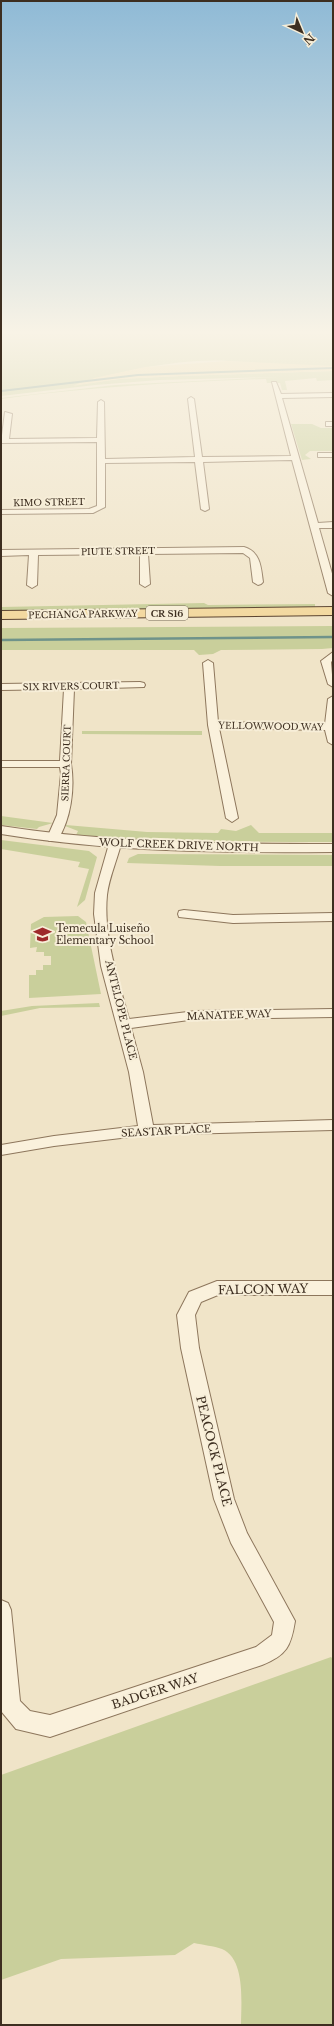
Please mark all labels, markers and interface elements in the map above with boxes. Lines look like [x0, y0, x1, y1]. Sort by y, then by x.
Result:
north arrow [282, 12, 322, 52]
text: N [300, 31, 318, 48]
street label: KIMO STREET [13, 496, 86, 508]
street label: PIUTE STREET [81, 545, 156, 557]
road number: CR S16 [146, 606, 188, 620]
street label: PECHANGA PARKWAY [28, 608, 138, 620]
street label: SIX RIVERS COURT [23, 680, 120, 692]
street label: YELLOWWOOD WAY [217, 720, 324, 732]
street label: SIERRA COURT [59, 724, 73, 802]
street label: WOLF CREEK DRIVE NORTH [98, 836, 259, 854]
place label: Temecula Luiseño Elementary School [56, 922, 154, 947]
school or university icon: Temecula Luiseño Elementary School [33, 924, 53, 944]
street label: ANTELOPE PLACE [102, 958, 140, 1061]
street label: MANATEE WAY [186, 1007, 272, 1023]
street label: SEASTAR PLACE [121, 1122, 211, 1140]
street label: FALCON WAY [218, 1281, 308, 1297]
street label: PEACOCK PLACE [193, 1394, 235, 1508]
street label: BADGER WAY [110, 1670, 201, 1712]

